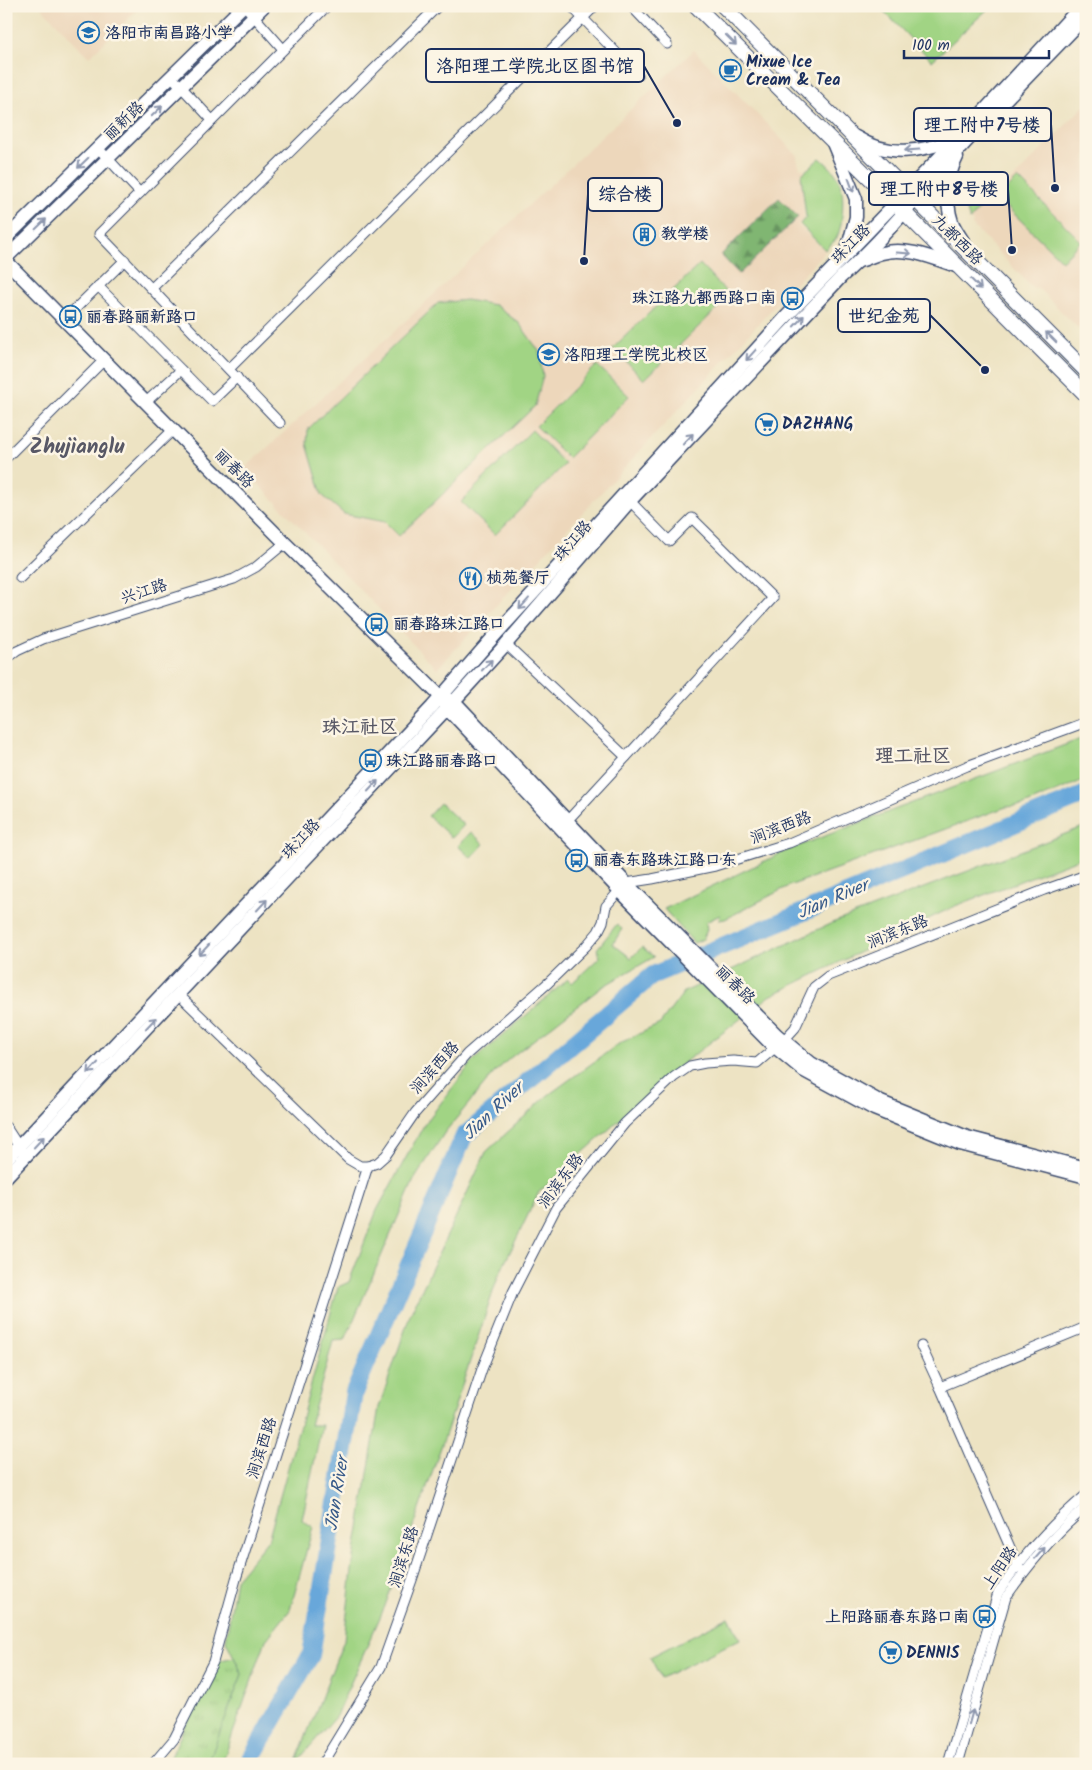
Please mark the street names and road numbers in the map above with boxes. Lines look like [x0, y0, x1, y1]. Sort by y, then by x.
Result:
street label: 丽新路 [98, 95, 150, 147]
street label: 九都西路 [926, 209, 988, 271]
street label: 珠江路 [825, 218, 877, 270]
street label: 丽春路 [208, 443, 260, 495]
street label: 珠江路 [548, 515, 598, 567]
street label: 兴江路 [117, 573, 171, 611]
street label: 涧滨西路 [747, 805, 815, 851]
street label: 珠江路 [275, 813, 327, 865]
street label: 涧滨东路 [864, 908, 932, 956]
street label: 丽春路 [709, 959, 761, 1011]
street label: 涧滨西路 [404, 1036, 466, 1100]
street label: 涧滨东路 [532, 1148, 590, 1214]
street label: 涧滨西路 [240, 1414, 284, 1482]
street label: 涧滨东路 [382, 1523, 426, 1591]
street label: 上阳路 [976, 1541, 1024, 1595]

